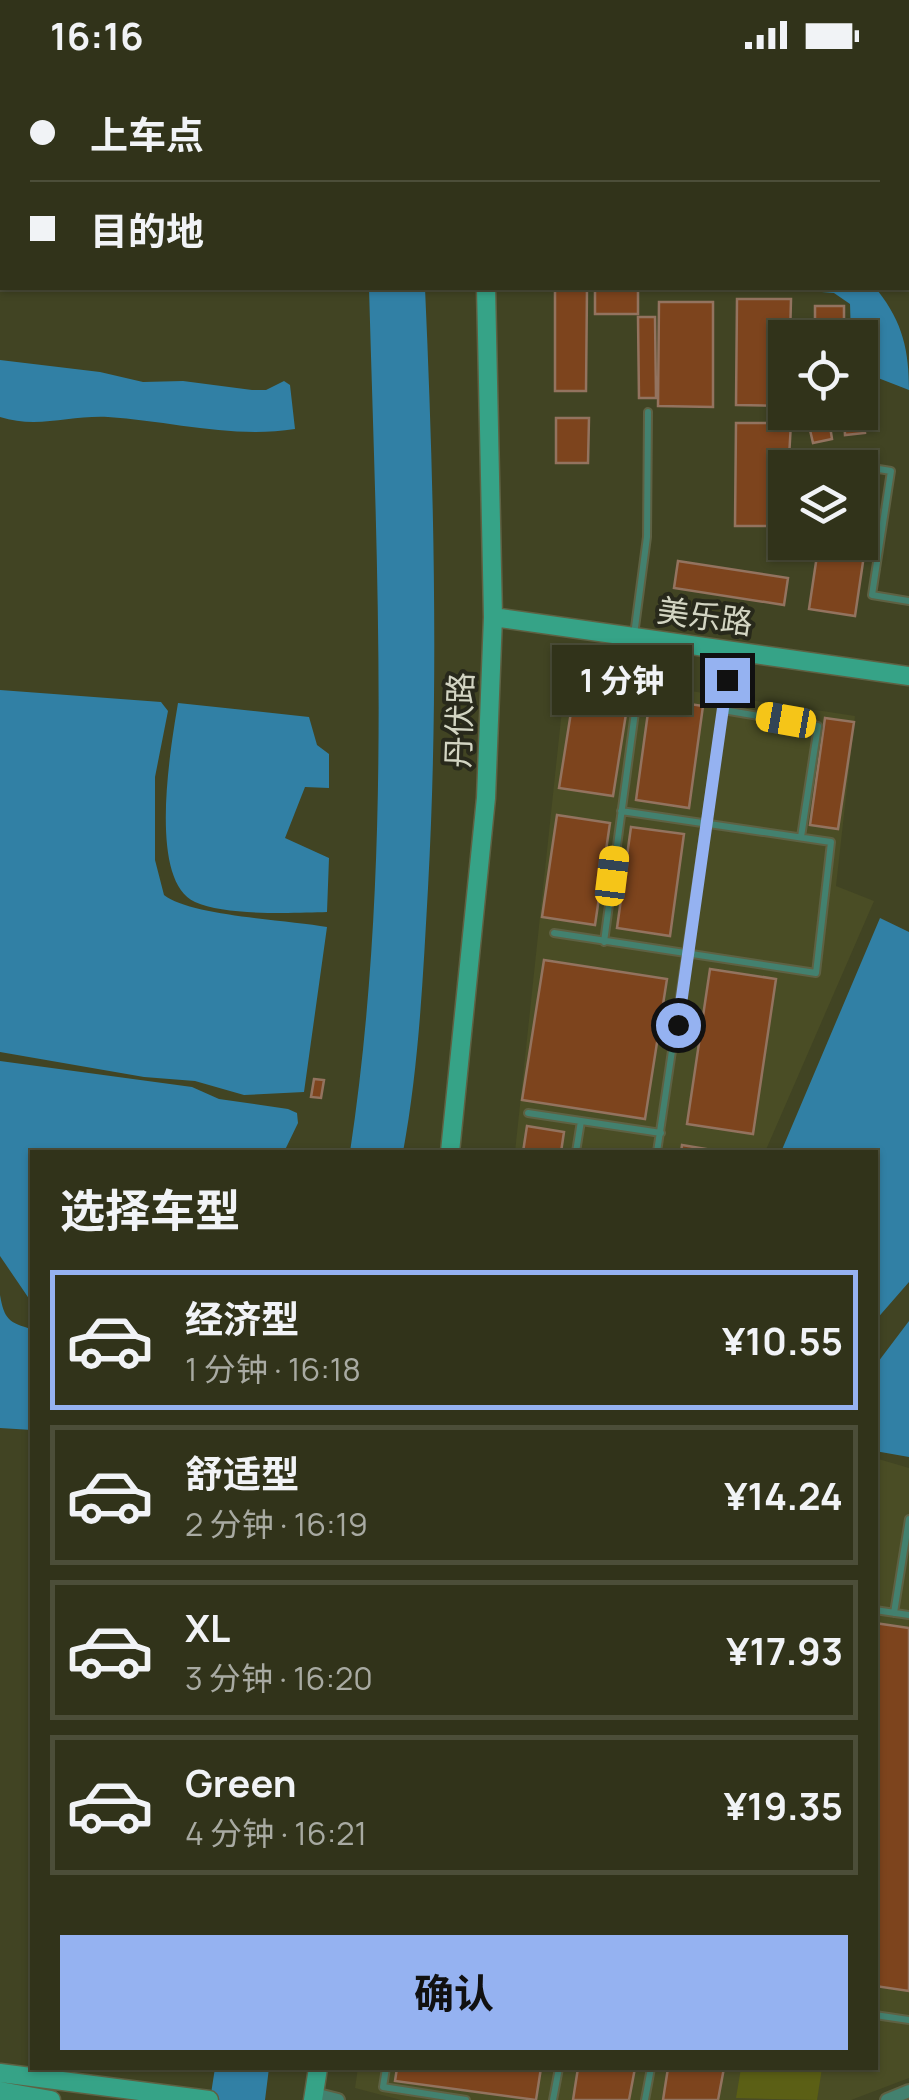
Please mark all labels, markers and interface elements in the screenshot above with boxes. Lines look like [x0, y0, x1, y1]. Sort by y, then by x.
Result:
text: 16:16 [50, 9, 144, 61]
text: 上车点 [90, 108, 204, 160]
text: 目的地 [90, 204, 204, 256]
map controls [768, 320, 878, 560]
button: locate [768, 320, 878, 430]
button: layers [768, 450, 878, 560]
street label: 美乐路 [654, 588, 756, 644]
callout: 1 分钟 [552, 645, 692, 715]
text: 1 分钟 [580, 658, 664, 702]
route end [705, 658, 750, 703]
street label: 丹伏路 [435, 671, 483, 769]
car [754, 700, 818, 740]
car [593, 844, 631, 908]
route start [656, 1003, 701, 1048]
text: 选择车型 [60, 1179, 240, 1241]
text: 经济型 [185, 1292, 299, 1344]
icon: car [65, 1295, 155, 1385]
text: ¥10.55 [722, 1314, 843, 1366]
text: 1 分钟 · 16:18 [185, 1347, 361, 1391]
text: 舒适型 [185, 1447, 299, 1499]
icon: car [65, 1450, 155, 1540]
text: ¥14.24 [724, 1469, 843, 1521]
text: 2 分钟 · 16:19 [185, 1502, 368, 1546]
text: XL [185, 1601, 230, 1653]
icon: car [65, 1605, 155, 1695]
text: ¥17.93 [726, 1624, 843, 1676]
text: 3 分钟 · 16:20 [185, 1656, 373, 1700]
text: Green [185, 1756, 297, 1808]
icon: car [65, 1760, 155, 1850]
text: ¥19.35 [724, 1779, 843, 1831]
text: 4 分钟 · 16:21 [185, 1811, 367, 1855]
button: 确认 [60, 1935, 848, 2050]

